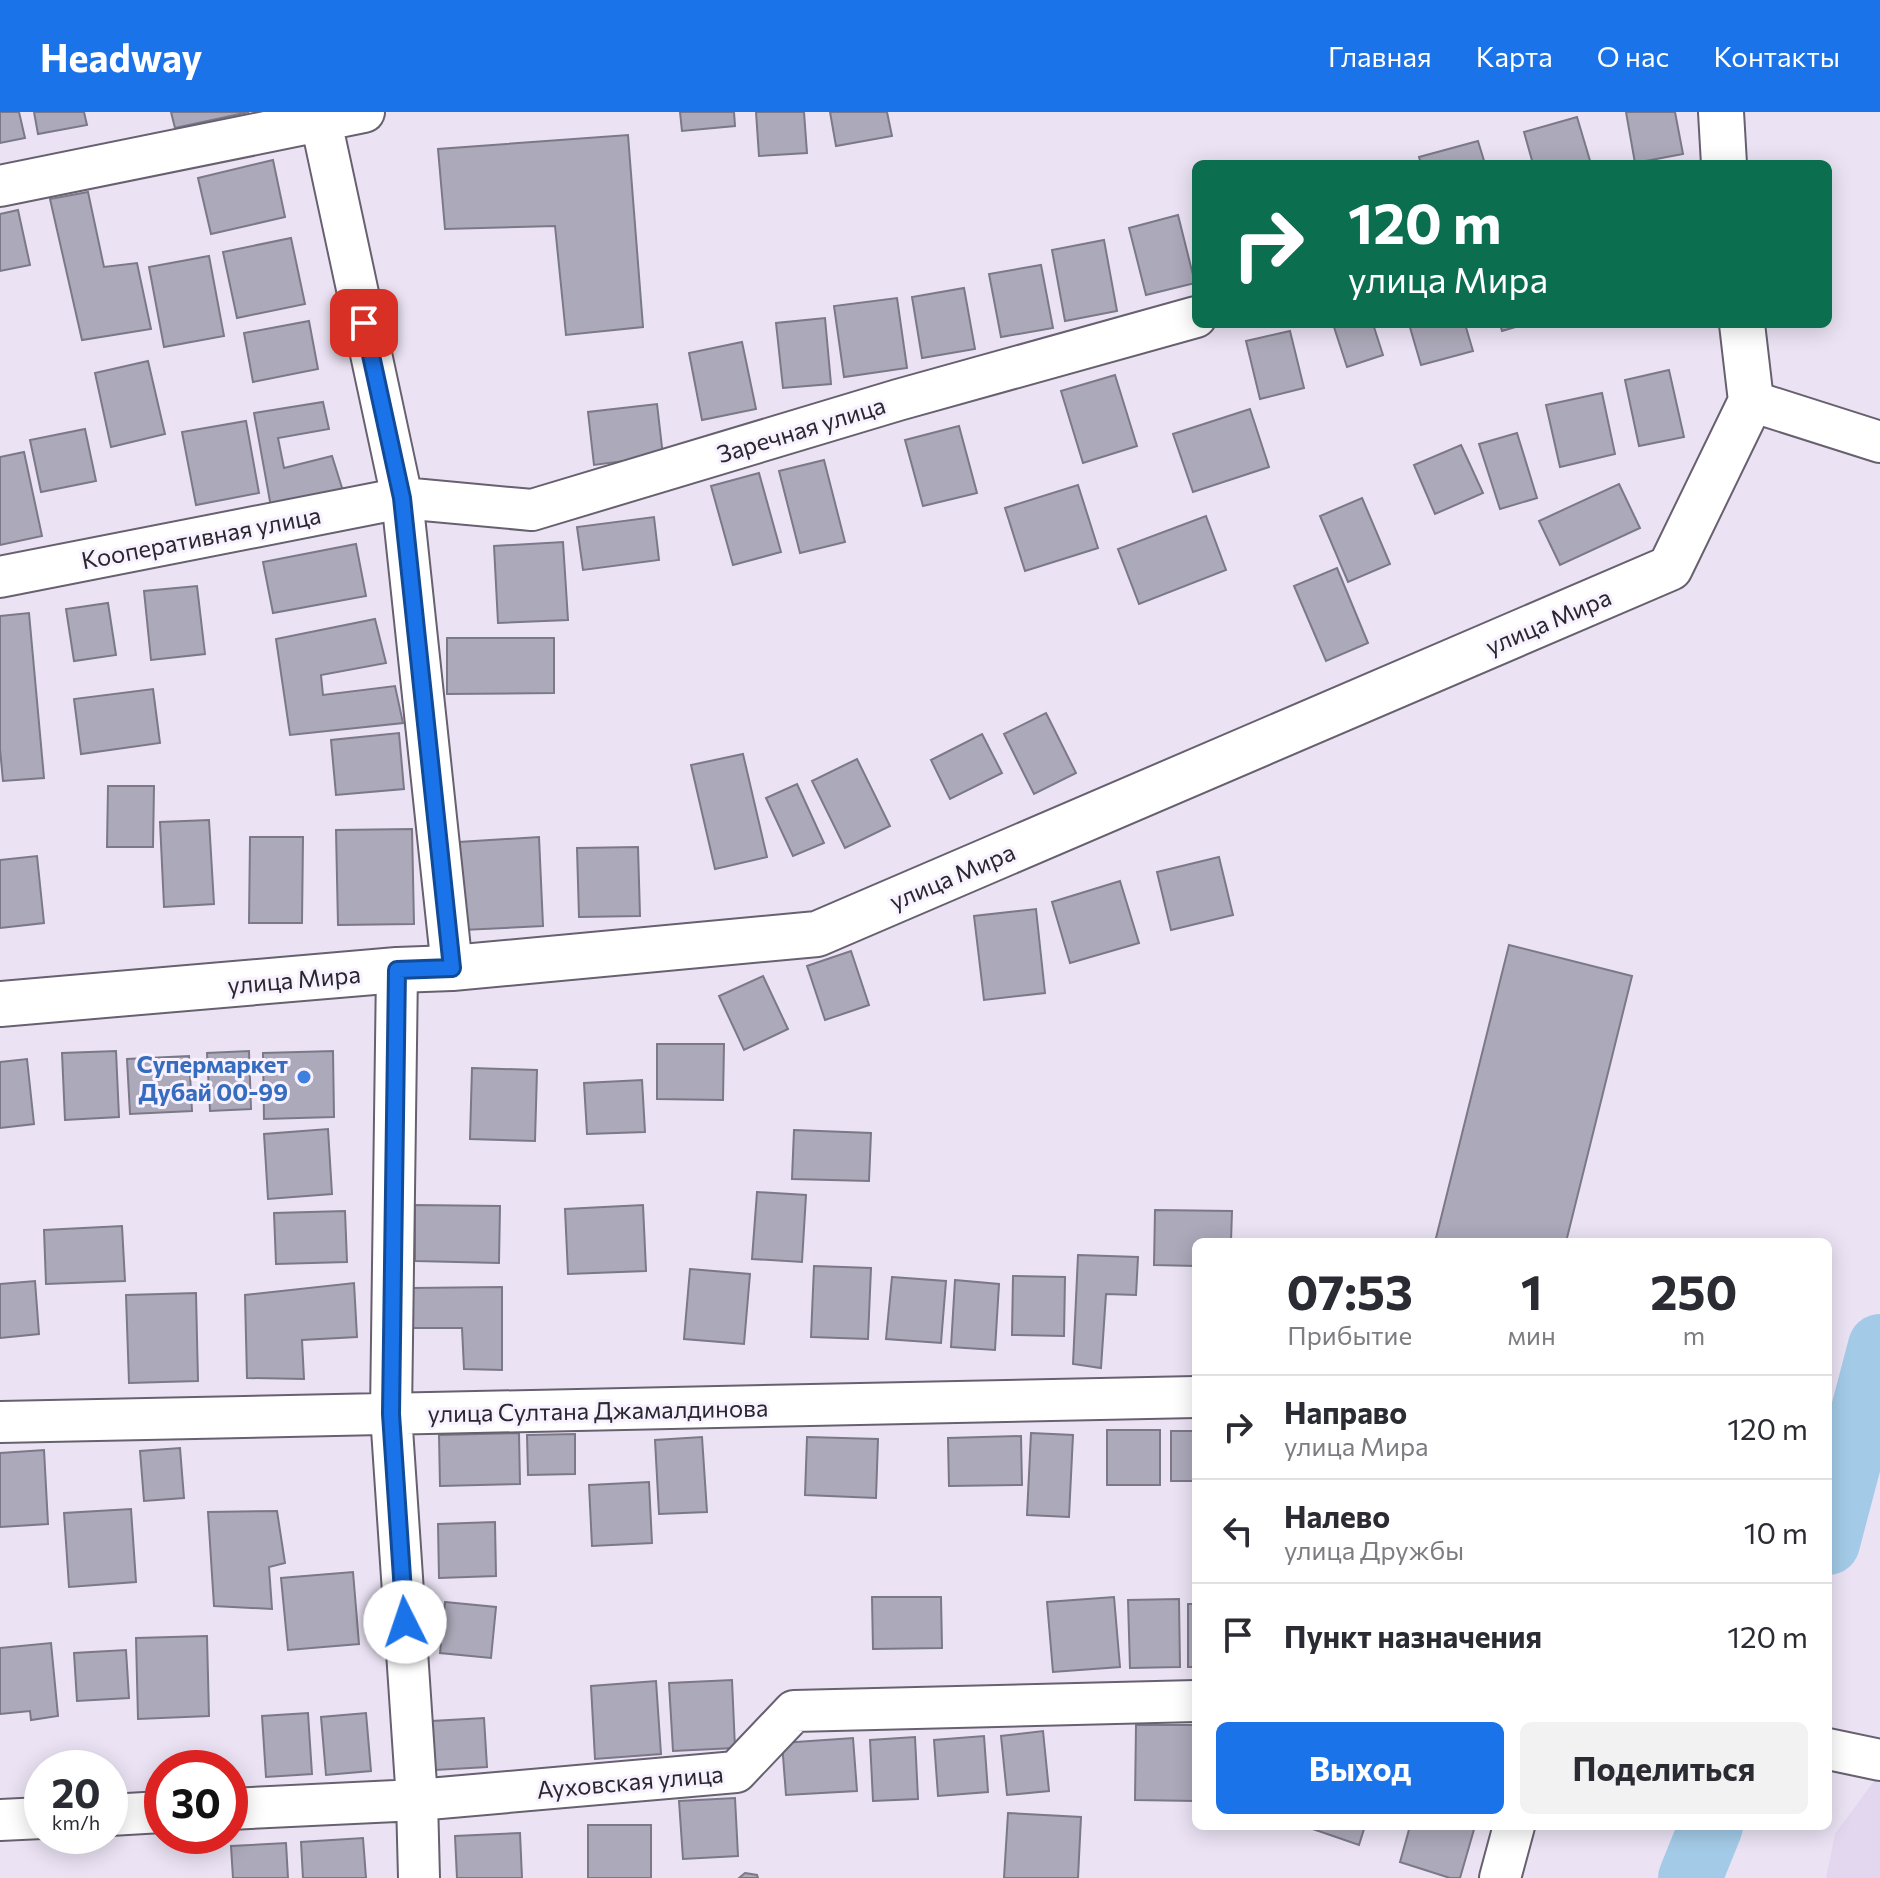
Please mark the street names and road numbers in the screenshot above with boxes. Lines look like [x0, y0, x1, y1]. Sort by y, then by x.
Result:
street label: Заречная улица [713, 390, 889, 468]
street label: Кооперативная улица [79, 500, 323, 574]
street label: улица Мира [1481, 582, 1615, 660]
street label: улица Мира [885, 837, 1019, 915]
street label: улица Мира [226, 959, 362, 999]
street label: улица Султана Джамалдинова [427, 1393, 769, 1427]
street label: Ауховская улица [535, 1758, 725, 1804]

